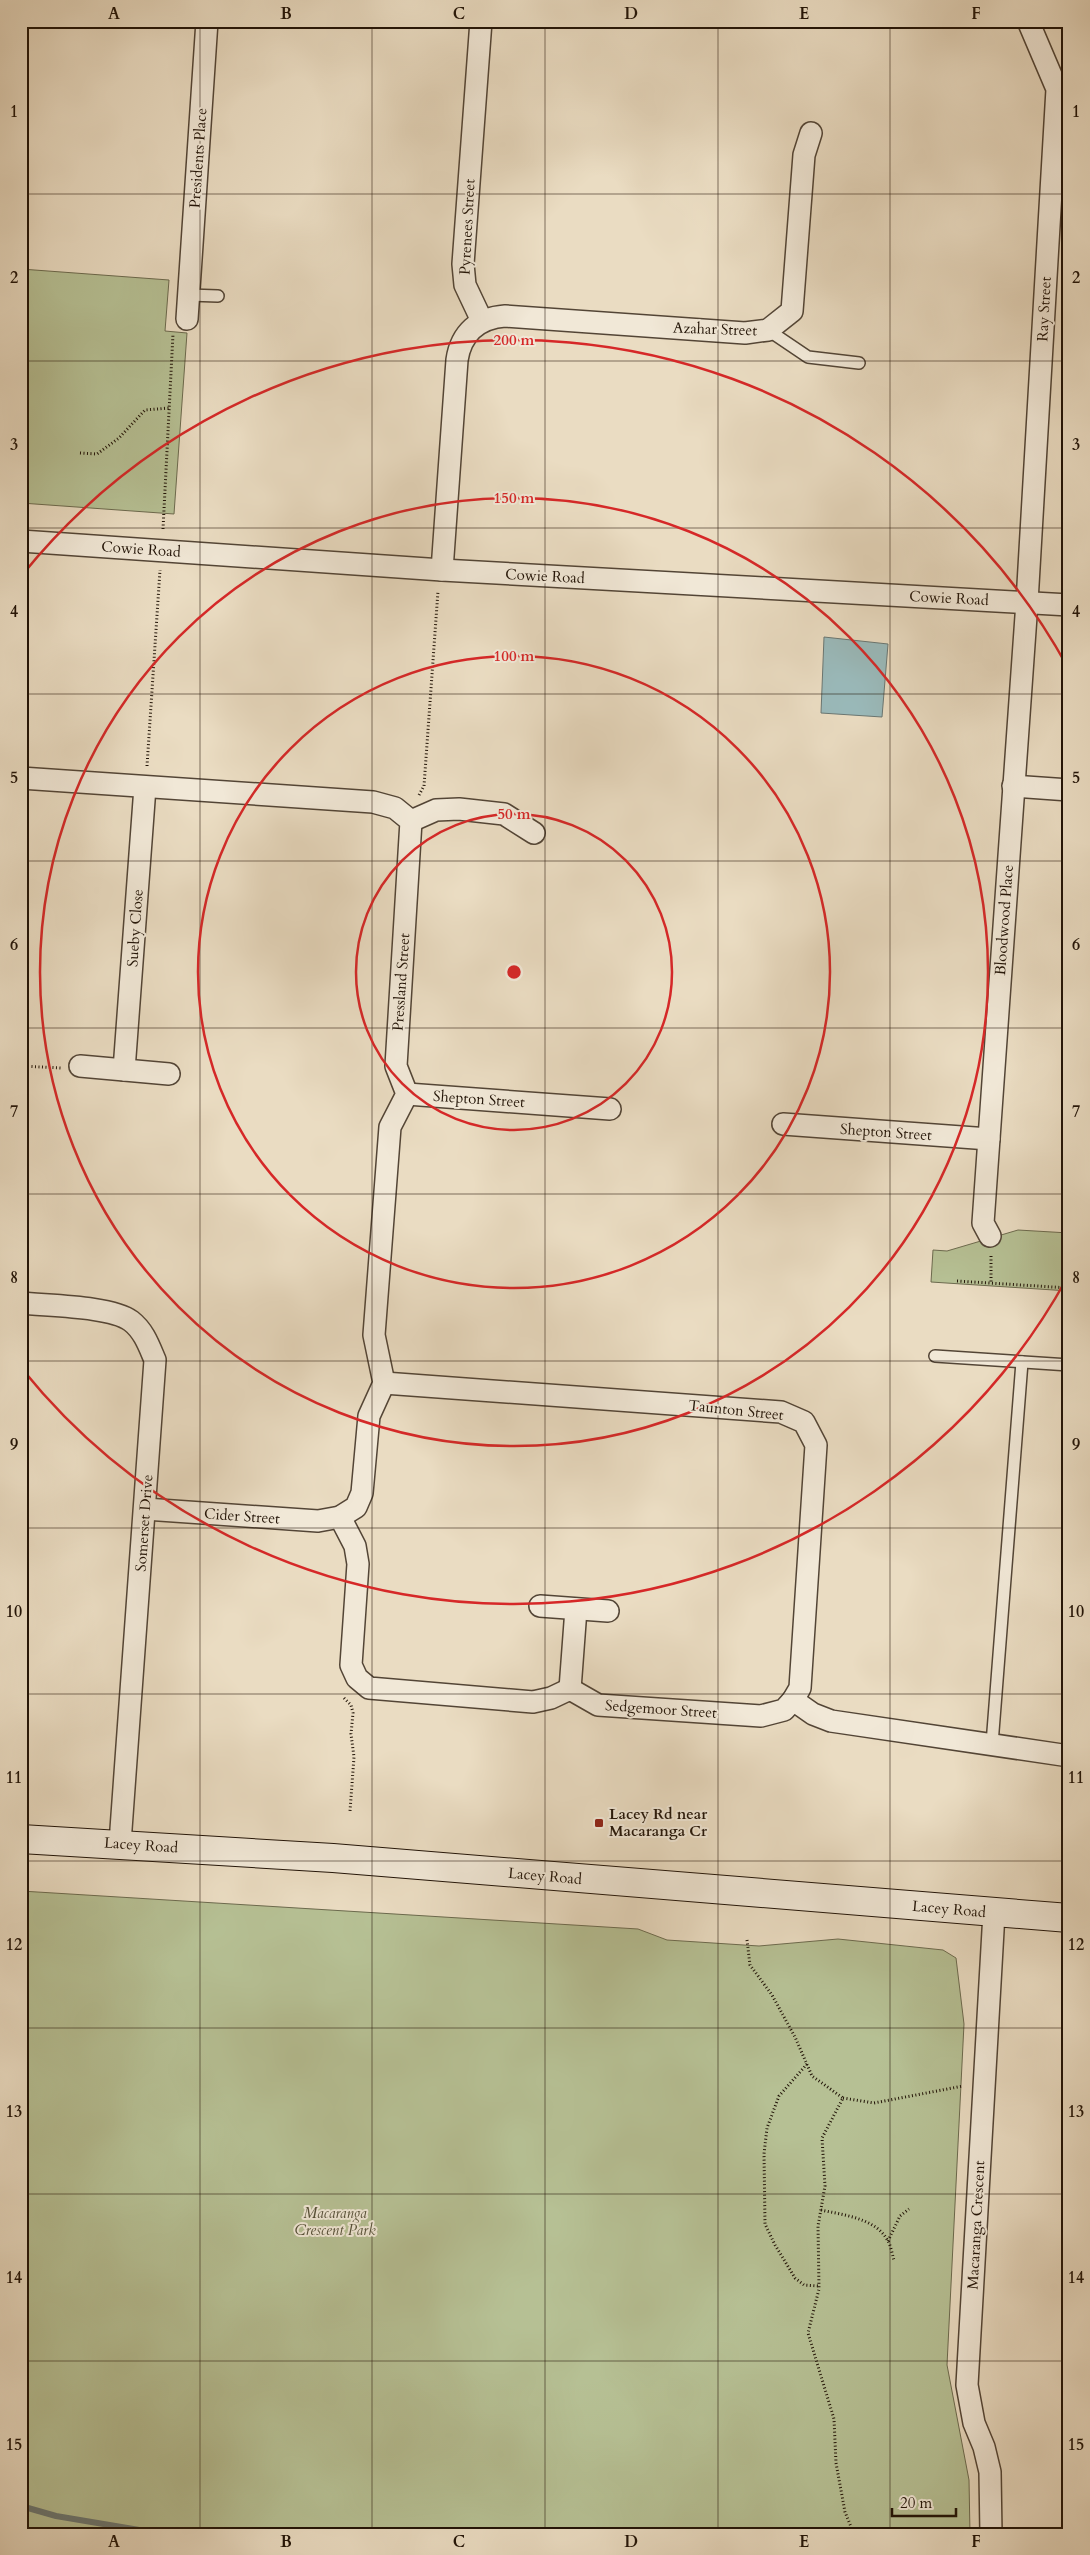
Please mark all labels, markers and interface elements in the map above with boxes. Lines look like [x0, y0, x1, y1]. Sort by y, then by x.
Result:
text: A [108, 3, 120, 25]
text: B [280, 3, 292, 25]
text: C [453, 3, 465, 25]
text: D [624, 3, 638, 25]
text: E [799, 3, 809, 25]
text: F [971, 3, 981, 25]
text: 1 [10, 101, 18, 123]
text: 1 [1072, 101, 1080, 123]
street label: Presidents Place [185, 107, 211, 209]
street label: Pyrenees Street [454, 178, 480, 276]
text: 2 [10, 267, 18, 289]
text: 2 [1072, 267, 1080, 289]
street label: Ray Street [1032, 276, 1056, 342]
street label: Azahar Street [673, 318, 758, 340]
text: 200 m [494, 330, 535, 350]
text: 3 [10, 434, 18, 456]
text: 3 [1072, 434, 1080, 456]
text: 150 m [494, 488, 535, 508]
street label: Cowie Road [101, 536, 181, 562]
street label: Cowie Road [505, 564, 585, 588]
street label: Cowie Road [909, 586, 989, 610]
text: 4 [10, 601, 18, 623]
text: 4 [1072, 601, 1080, 623]
text: 100 m [494, 646, 535, 666]
text: 5 [10, 767, 18, 789]
text: 5 [1072, 767, 1080, 789]
text: 50 m [497, 804, 531, 824]
street label: Bloodwood Place [990, 864, 1018, 976]
street label: Sueby Close [122, 888, 148, 968]
street label: Pressland Street [388, 932, 414, 1032]
text: 6 [10, 934, 18, 956]
text: 6 [1072, 934, 1080, 956]
centre of rings [505, 963, 523, 981]
street label: Shepton Street [432, 1086, 526, 1112]
text: 7 [10, 1101, 18, 1123]
text: 7 [1072, 1101, 1080, 1123]
street label: Shepton Street [839, 1119, 933, 1145]
text: 8 [10, 1267, 18, 1289]
text: 8 [1072, 1267, 1080, 1289]
street label: Taunton Street [687, 1395, 785, 1425]
text: 9 [10, 1434, 18, 1456]
text: 9 [1072, 1434, 1080, 1456]
street label: Somerset Drive [131, 1474, 157, 1572]
street label: Cider Street [203, 1503, 281, 1529]
text: 10 [6, 1601, 22, 1623]
text: 10 [1068, 1601, 1084, 1623]
street label: Sedgemoor Street [604, 1695, 718, 1723]
text: 11 [6, 1767, 22, 1789]
text: 11 [1068, 1767, 1084, 1789]
place label: Lacey Rd near Macaranga Cr [609, 1804, 708, 1841]
marker: Lacey Rd near Macaranga Cr [593, 1817, 605, 1829]
street label: Lacey Road [103, 1832, 179, 1858]
street label: Lacey Road [507, 1863, 583, 1889]
street label: Lacey Road [911, 1896, 987, 1922]
text: 12 [6, 1934, 22, 1956]
text: 12 [1068, 1934, 1084, 1956]
text: 13 [6, 2101, 22, 2123]
text: 13 [1068, 2101, 1084, 2123]
street label: Macaranga Crescent [963, 2160, 989, 2290]
park label: Macaranga Crescent Park [294, 2203, 376, 2240]
text: 14 [6, 2267, 22, 2289]
text: 14 [1068, 2267, 1084, 2289]
text: 15 [6, 2434, 22, 2456]
text: 15 [1068, 2434, 1084, 2456]
scale bar [892, 2485, 956, 2517]
text: 20 m [900, 2493, 932, 2513]
text: A [108, 2531, 120, 2553]
text: B [280, 2531, 292, 2553]
text: C [453, 2531, 465, 2553]
text: D [624, 2531, 638, 2553]
text: E [799, 2531, 809, 2553]
text: F [971, 2531, 981, 2553]

